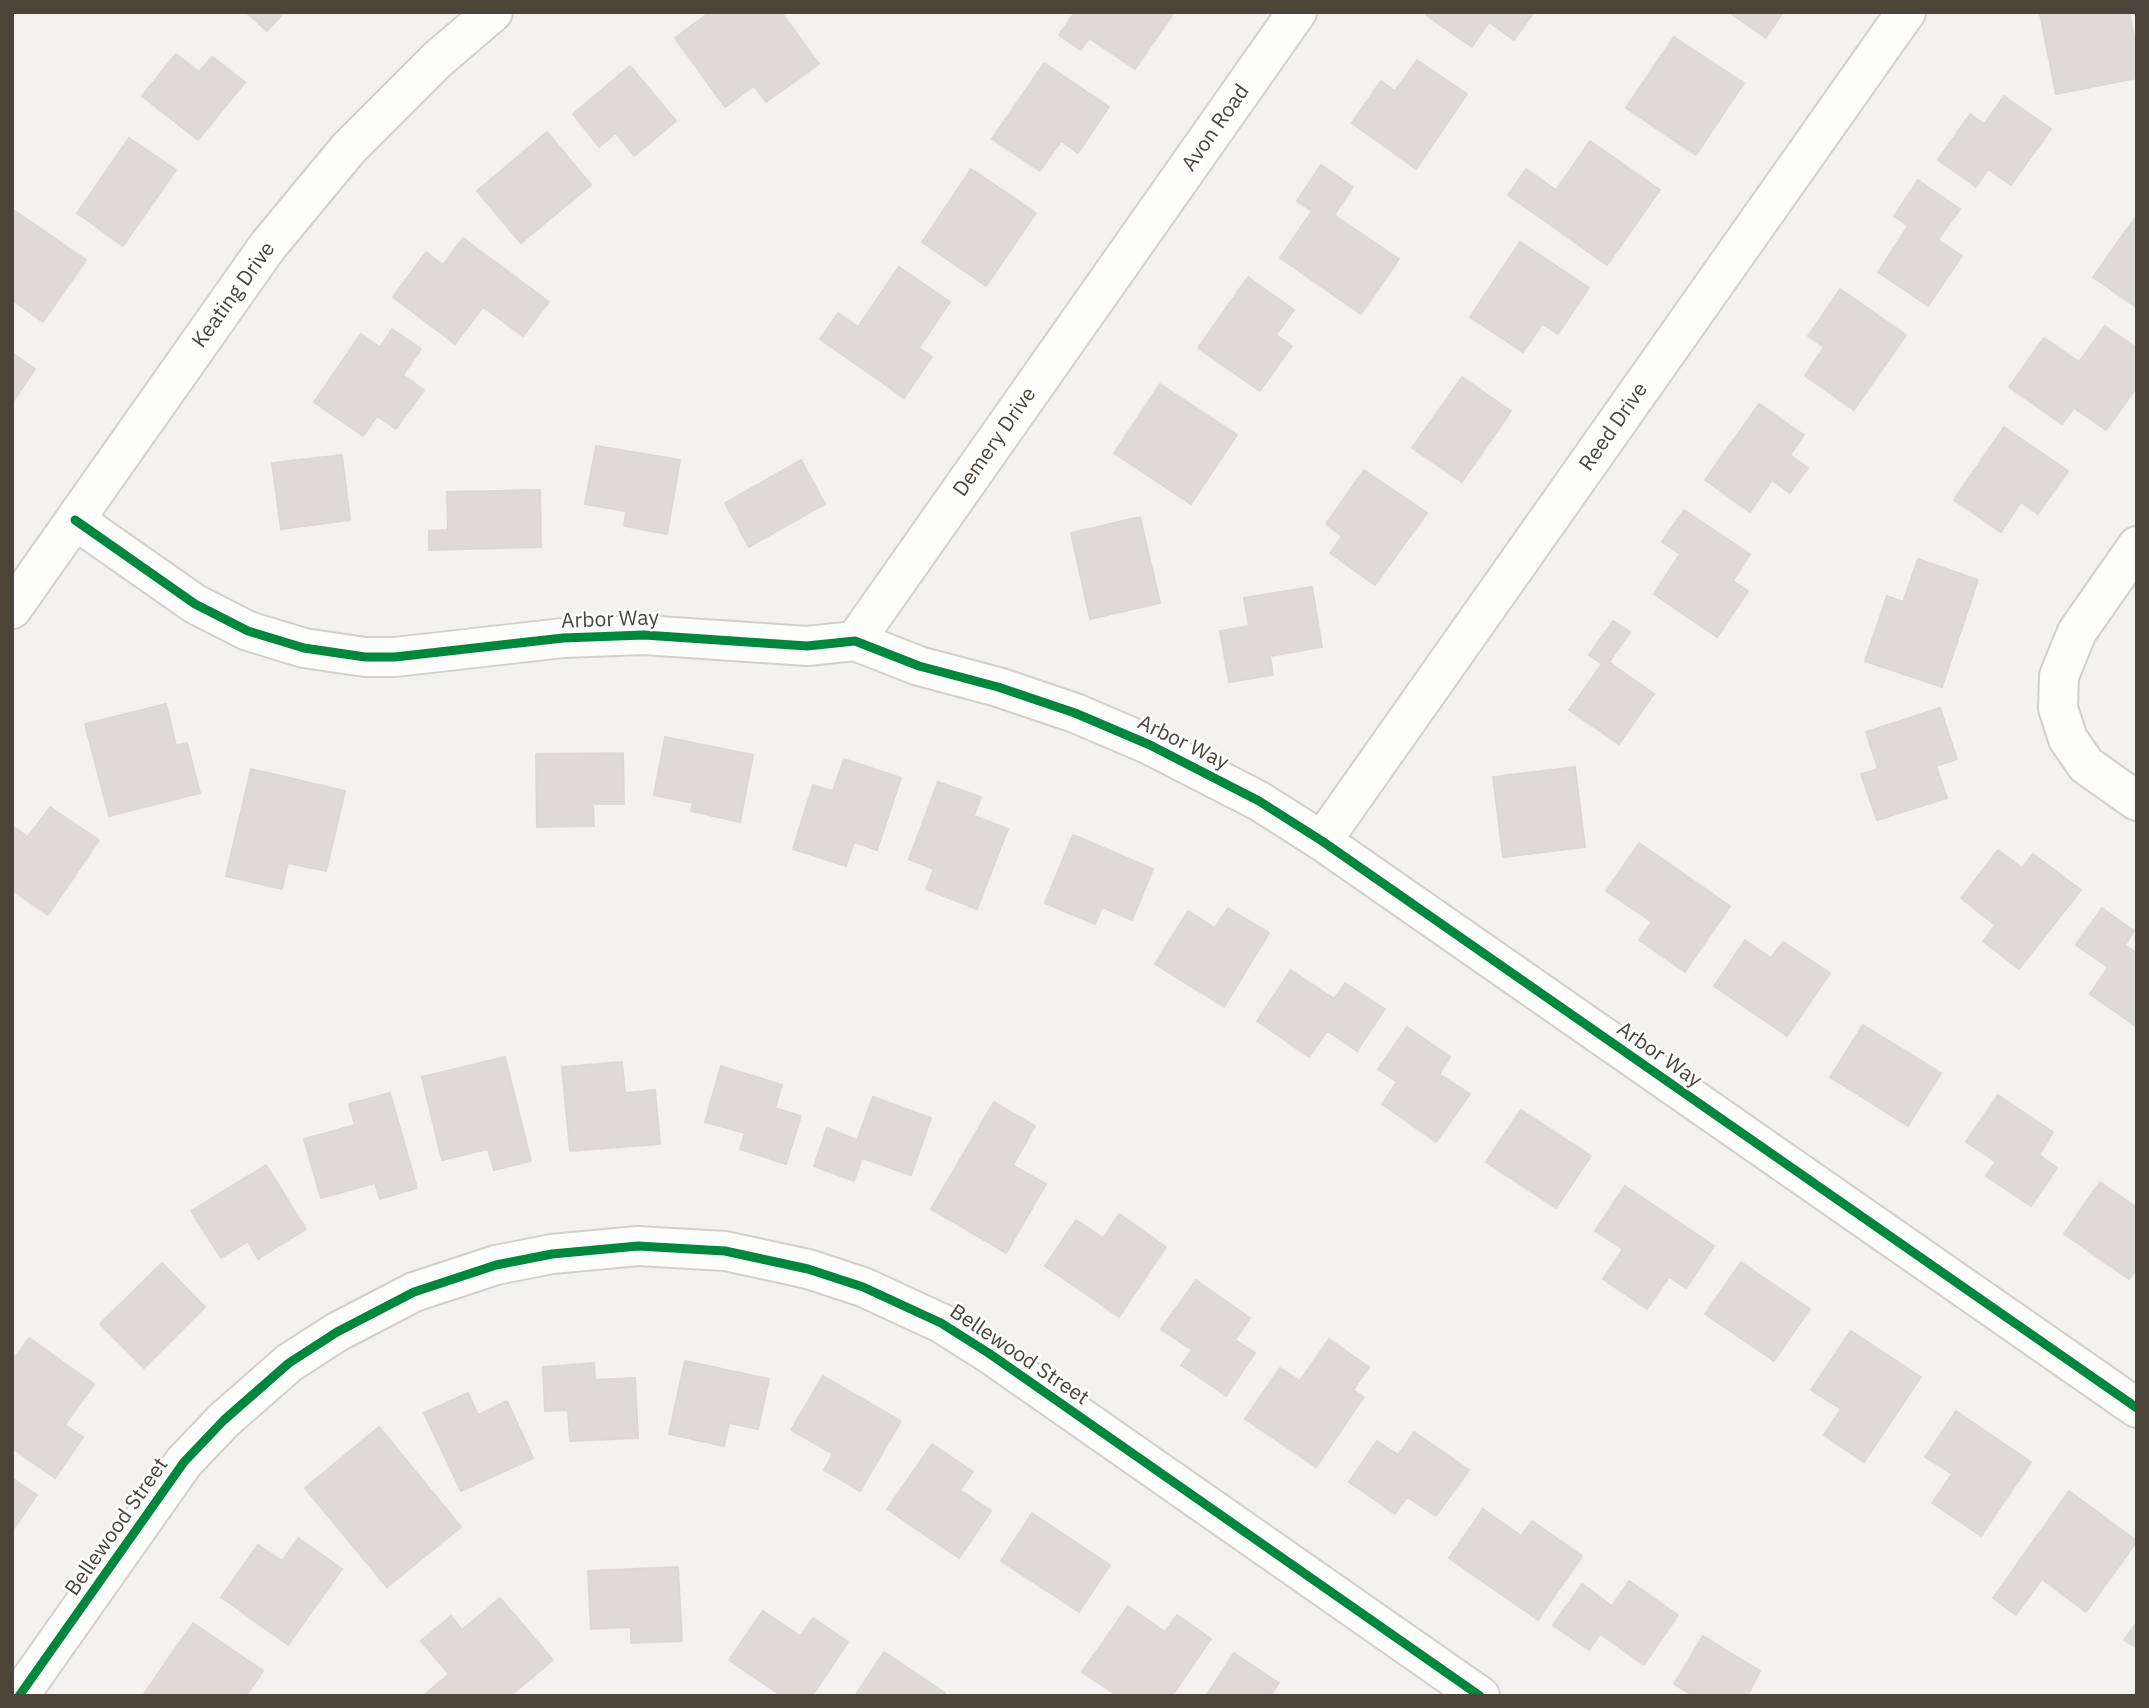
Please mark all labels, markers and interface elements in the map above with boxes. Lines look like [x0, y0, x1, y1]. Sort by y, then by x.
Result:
street label: Avon Road [1177, 80, 1255, 176]
street label: Keating Drive [187, 237, 281, 353]
street label: Reed Drive [1574, 378, 1654, 476]
street label: Demery Drive [948, 383, 1042, 501]
street label: Arbor Way [561, 606, 659, 634]
street label: Arbor Way [1133, 710, 1233, 776]
street label: Arbor Way [1612, 1017, 1706, 1093]
street label: Bellewood Street [945, 1299, 1093, 1411]
street label: Bellewood Street [60, 1453, 174, 1601]

